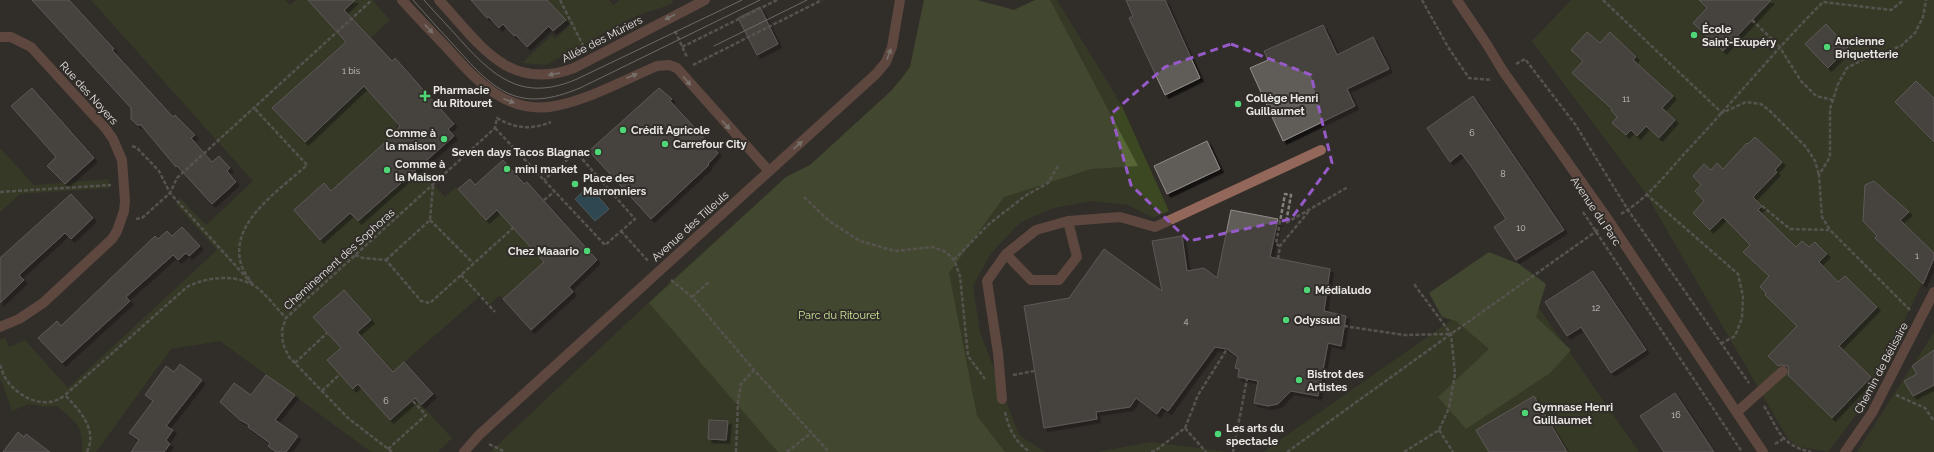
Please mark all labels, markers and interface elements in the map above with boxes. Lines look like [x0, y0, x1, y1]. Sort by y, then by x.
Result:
street label: Allée des Mûriers [560, 14, 645, 65]
one-way arrow [665, 14, 676, 21]
place label: École Saint-Exupéry [1702, 22, 1776, 49]
one-way arrow [424, 24, 433, 34]
marker: École Saint-Exupéry [1689, 30, 1699, 40]
place label: Ancienne Briquetterie [1835, 35, 1899, 61]
marker: Ancienne Briquetterie [1822, 42, 1832, 52]
one-way arrow [887, 47, 893, 59]
street label: Rue des Noyers [57, 59, 120, 128]
house number: 1 bis [342, 66, 361, 76]
one-way arrow [548, 71, 560, 77]
one-way arrow [627, 73, 639, 79]
one-way arrow [683, 76, 692, 86]
place label: Pharmacie du Ritouret [433, 84, 493, 110]
marker: Pharmacie du Ritouret [420, 91, 430, 101]
place label: Collège Henri Guillaumet [1246, 92, 1319, 118]
house number: 11 [1622, 94, 1630, 104]
one-way arrow [503, 98, 515, 104]
marker: Collège Henri Guillaumet [1233, 99, 1243, 109]
one-way arrow [722, 120, 731, 130]
place label: Crédit Agricole [631, 124, 710, 137]
marker: Crédit Agricole [618, 125, 628, 135]
place label: Comme à la maison [385, 127, 436, 153]
house number: 6 [1469, 128, 1475, 138]
marker: Comme à la maison [439, 134, 449, 144]
place label: Carrefour City [673, 138, 747, 151]
marker: Carrefour City [660, 139, 670, 149]
one-way arrow [793, 140, 803, 150]
place label: Seven days Tacos Blagnac [452, 146, 590, 159]
marker: Seven days Tacos Blagnac [593, 147, 603, 157]
place label: Comme à la Maison [395, 158, 445, 184]
place label: mini market [515, 163, 578, 176]
marker: mini market [502, 164, 512, 174]
marker: Comme à la Maison [382, 165, 392, 175]
house number: 8 [1500, 169, 1506, 179]
place label: Place des Marronniers [583, 172, 647, 198]
street label: Avenue du Parc [1568, 174, 1623, 248]
marker: Place des Marronniers [570, 179, 580, 189]
street label: Avenue des Tilleuls [649, 188, 731, 264]
street label: Cheminement des Sophoras [281, 206, 397, 313]
house number: 10 [1516, 223, 1526, 233]
place label: Chez Maaario [508, 245, 579, 258]
marker: Chez Maaario [582, 246, 592, 256]
house number: 1 [1915, 251, 1919, 261]
place label: Médialudo [1315, 284, 1372, 297]
marker: Médialudo [1302, 285, 1312, 295]
house number: 12 [1592, 303, 1601, 313]
park label: Parc du Ritouret [798, 309, 880, 322]
place label: Odyssud [1294, 314, 1340, 327]
marker: Odyssud [1281, 315, 1291, 325]
house number: 4 [1184, 316, 1189, 326]
street label: Chemin de Bélisaire [1852, 320, 1911, 416]
place label: Bistrot des Artistes [1307, 368, 1364, 394]
marker: Bistrot des Artistes [1294, 375, 1304, 385]
house number: 6 [383, 396, 389, 406]
place label: Gymnase Henri Guillaumet [1533, 401, 1613, 427]
marker: Gymnase Henri Guillaumet [1520, 408, 1530, 418]
house number: 16 [1671, 410, 1681, 420]
place label: Les arts du spectacle [1226, 422, 1284, 448]
marker: Les arts du spectacle [1213, 429, 1223, 439]

